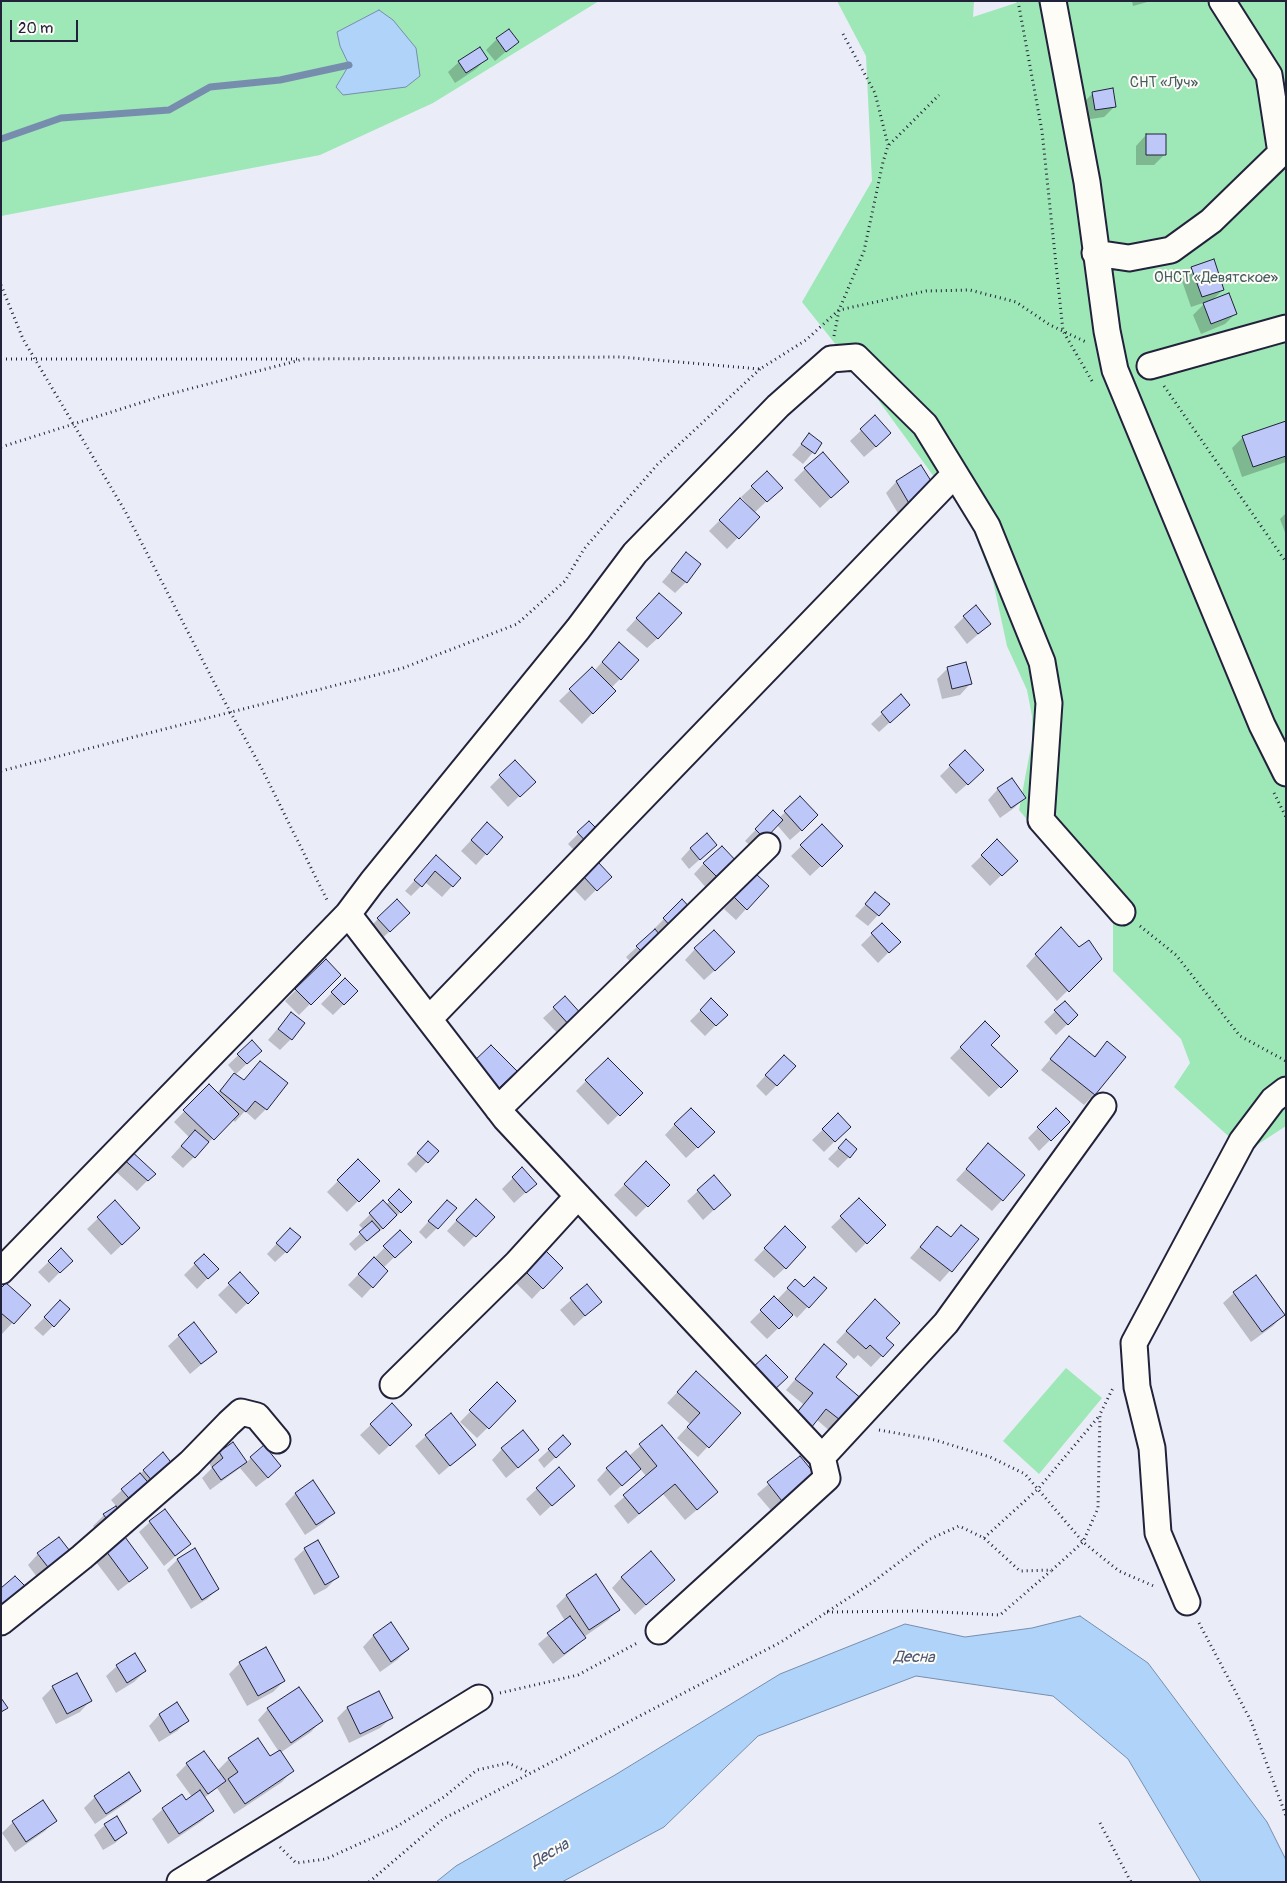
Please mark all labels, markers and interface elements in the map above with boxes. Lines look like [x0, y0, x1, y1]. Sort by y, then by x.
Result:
scale bar [12, 10, 80, 42]
text: 20 m [18, 19, 53, 38]
park label: СНТ «Луч» [1130, 74, 1198, 92]
park label: ОНСТ «Девятское» [1154, 269, 1278, 287]
water label: Десна [893, 1648, 935, 1668]
water label: Десна [527, 1835, 573, 1873]

